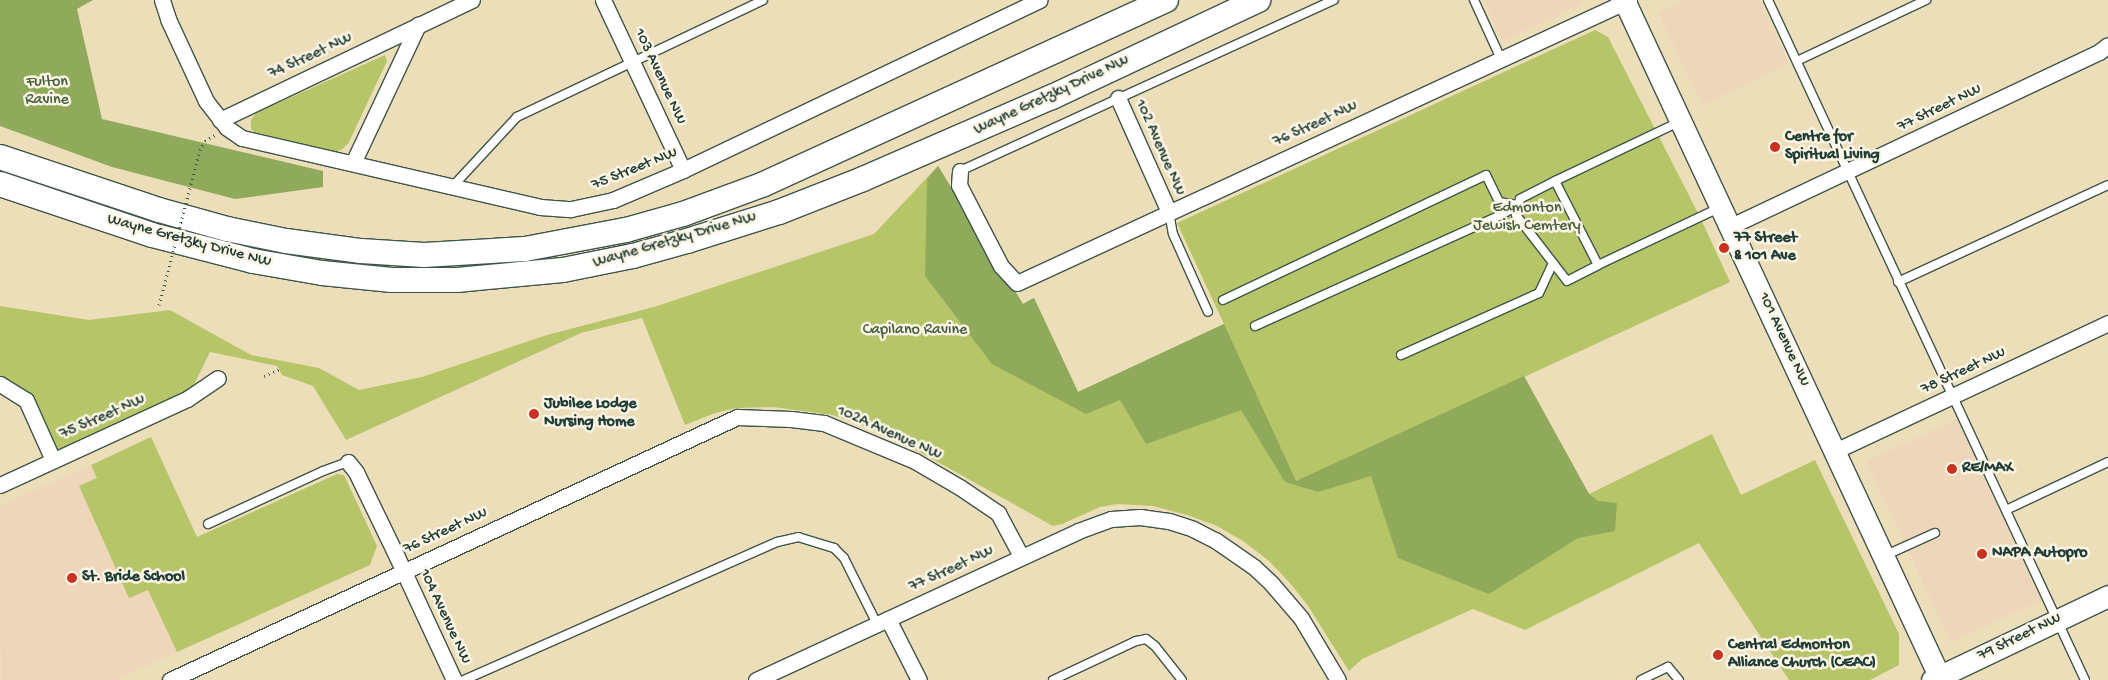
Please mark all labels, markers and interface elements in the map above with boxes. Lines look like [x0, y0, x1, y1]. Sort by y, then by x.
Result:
street label: 103 Avenue NW [628, 26, 690, 128]
street label: 74 Street NW [266, 29, 356, 85]
street label: Wayne Gretzky Drive NW [971, 52, 1133, 140]
park label: Fulton Ravine [25, 73, 69, 111]
street label: 77 Street NW [1895, 80, 1985, 138]
street label: 102 Avenue NW [1129, 97, 1189, 199]
street label: 76 Street NW [1271, 97, 1361, 153]
place label: Centre for Spiritual Living [1785, 128, 1880, 166]
marker: Centre for Spiritual Living [1769, 141, 1781, 153]
street label: 75 Street NW [589, 144, 681, 196]
park label: Edmonton Jewish Cemtery [1473, 199, 1581, 237]
street label: Wayne Gretzky Drive NW [591, 208, 759, 274]
street label: Wayne Gretzky Drive NW [105, 211, 273, 273]
place label: 77 Street & 101 Ave [1734, 229, 1797, 267]
marker: 77 Street & 101 Ave [1718, 242, 1730, 254]
street label: 101 Avenue NW [1753, 290, 1813, 390]
park label: Capilano Ravine [863, 321, 967, 341]
street label: 78 Street NW [1919, 344, 2009, 400]
street label: 75 Street NW [58, 391, 148, 445]
place label: Jubilee Lodge Nursing Home [544, 395, 637, 433]
street label: 102A Avenue NW [834, 402, 944, 466]
marker: Jubilee Lodge Nursing Home [528, 408, 540, 420]
place label: RE/MAX [1962, 459, 2013, 479]
marker: RE/MAX [1946, 463, 1958, 475]
street label: 76 Street NW [401, 504, 491, 560]
street label: 77 Street NW [907, 542, 997, 598]
place label: NAPA Autopro [1992, 544, 2088, 564]
marker: NAPA Autopro [1976, 548, 1988, 560]
street label: 104 Avenue NW [414, 566, 474, 668]
place label: St. Bride School [82, 568, 185, 588]
marker: St. Bride School [66, 572, 78, 584]
street label: 79 Street NW [1975, 610, 2065, 666]
place label: Central Edmonton Alliance Church (CEAC) [1728, 636, 1876, 674]
marker: Central Edmonton Alliance Church (CEAC) [1712, 649, 1724, 661]

